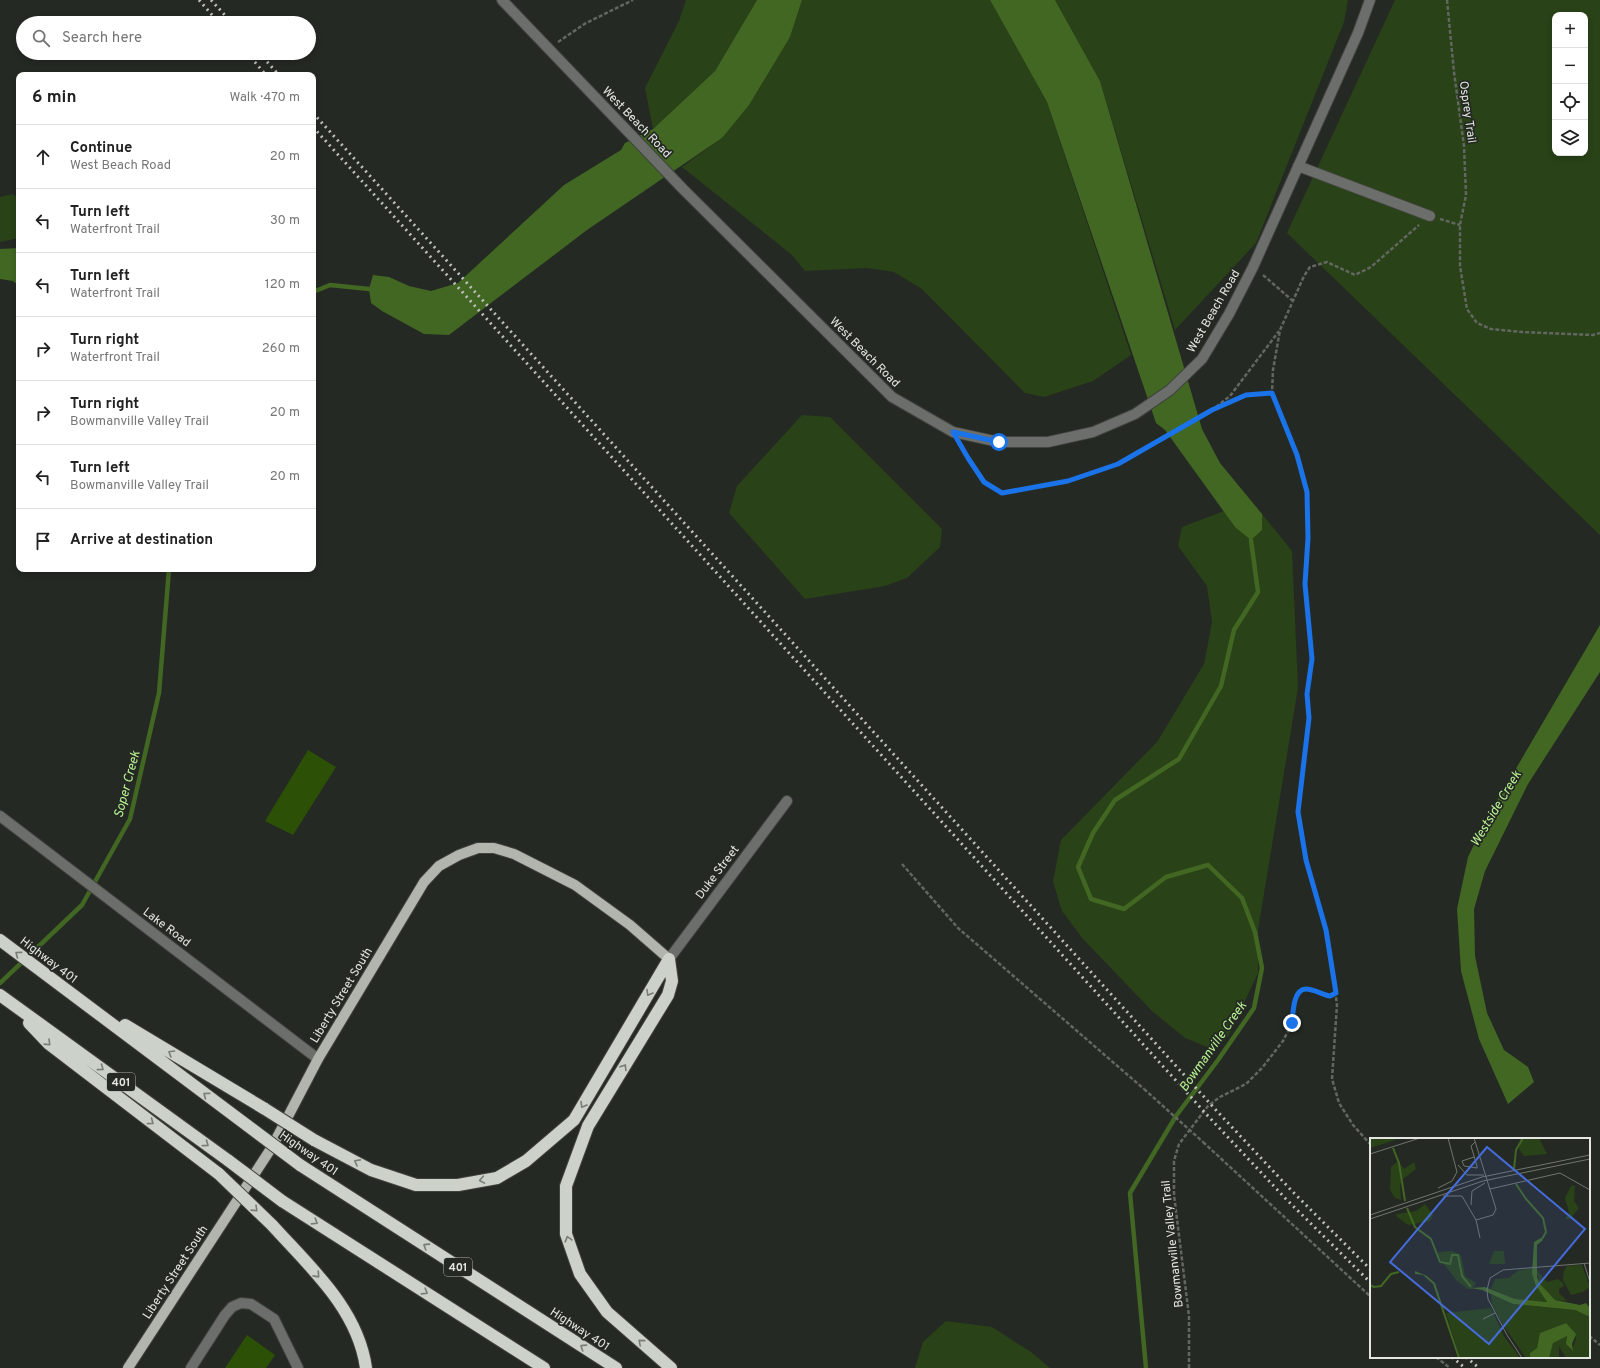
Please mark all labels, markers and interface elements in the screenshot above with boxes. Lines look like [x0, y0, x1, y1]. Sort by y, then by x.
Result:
map controls [1552, 12, 1588, 156]
button: + [1552, 12, 1588, 48]
search box [16, 16, 316, 60]
icon: search [30, 27, 52, 49]
text: Search here [62, 29, 142, 48]
button: − [1552, 48, 1588, 84]
street label: Osprey Trail [1455, 80, 1479, 144]
street label: West Beach Road [598, 84, 674, 162]
button: locate [1552, 84, 1588, 120]
text: 6 min [32, 87, 76, 109]
text: Walk · 470 m [229, 90, 300, 106]
button: layers [1552, 120, 1588, 156]
text: Continue [70, 139, 132, 158]
icon: ahead [32, 146, 54, 168]
text: 20 m [270, 149, 300, 165]
text: West Beach Road [70, 158, 171, 174]
text: Turn left [70, 203, 130, 222]
icon: left [32, 210, 54, 232]
text: 30 m [270, 213, 300, 229]
text: Waterfront Trail [70, 222, 160, 238]
text: Turn left [70, 267, 130, 286]
street label: West Beach Road [1184, 267, 1244, 356]
icon: left [32, 274, 54, 296]
text: 120 m [265, 277, 300, 293]
text: Waterfront Trail [70, 286, 160, 302]
street label: West Beach Road [826, 314, 903, 391]
text: Turn right [70, 331, 139, 350]
icon: right [32, 338, 54, 360]
text: 260 m [262, 341, 300, 357]
text: Waterfront Trail [70, 350, 160, 366]
text: Turn right [70, 395, 139, 414]
icon: right [32, 402, 54, 424]
text: 20 m [270, 405, 300, 421]
text: Bowmanville Valley Trail [70, 414, 209, 430]
route start [990, 433, 1008, 451]
text: Turn left [70, 459, 130, 478]
icon: left [32, 466, 54, 488]
text: 20 m [270, 469, 300, 485]
text: Bowmanville Valley Trail [70, 478, 209, 494]
icon: arrive [32, 530, 54, 552]
text: Arrive at destination [70, 531, 213, 550]
water label: Soper Creek [111, 749, 145, 820]
water label: Westside Creek [1468, 768, 1526, 850]
street label: Duke Street [692, 843, 743, 903]
street label: Lake Road [139, 905, 194, 951]
street label: Highway 401 [16, 934, 81, 988]
street label: Liberty Street South [307, 945, 377, 1046]
one-way arrow [15, 951, 22, 958]
one-way arrow [647, 989, 654, 996]
water label: Bowmanville Creek [1176, 998, 1251, 1095]
route end [1283, 1014, 1301, 1032]
one-way arrow [43, 1038, 51, 1046]
one-way arrow [168, 1050, 175, 1058]
one-way arrow [96, 1063, 103, 1070]
one-way arrow [619, 1064, 627, 1071]
road number: 401 [107, 1073, 135, 1091]
one-way arrow [203, 1093, 210, 1100]
one-way arrow [581, 1101, 588, 1108]
one-way arrow [147, 1117, 154, 1125]
street label: Highway 401 [276, 1128, 341, 1180]
inset map [1370, 1138, 1590, 1358]
one-way arrow [202, 1139, 209, 1147]
one-way arrow [353, 1159, 361, 1167]
one-way arrow [479, 1176, 485, 1184]
street label: Bowmanville Valley Trail [1158, 1179, 1188, 1308]
one-way arrow [251, 1204, 258, 1211]
one-way arrow [311, 1217, 318, 1225]
street label: Liberty Street South [139, 1223, 212, 1323]
one-way arrow [564, 1235, 573, 1242]
one-way arrow [424, 1244, 431, 1251]
road number: 401 [444, 1258, 472, 1276]
one-way arrow [312, 1270, 319, 1277]
one-way arrow [421, 1287, 428, 1294]
street label: Highway 401 [546, 1305, 612, 1355]
one-way arrow [639, 1340, 646, 1347]
one-way arrow [580, 1344, 587, 1352]

